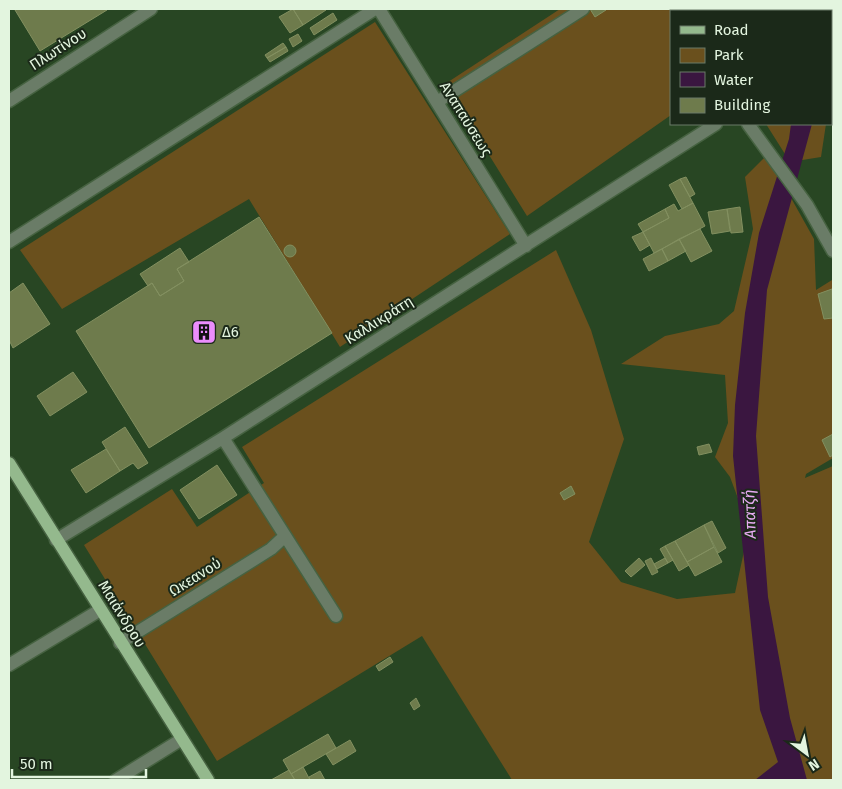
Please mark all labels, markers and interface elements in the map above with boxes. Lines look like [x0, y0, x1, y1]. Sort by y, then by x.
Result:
legend [670, 10, 832, 125]
text: Road [714, 21, 749, 39]
street label: Πλωτίνου [26, 24, 90, 74]
text: Park [714, 46, 744, 64]
text: Water [714, 71, 753, 89]
street label: Αναπαύσεως [436, 78, 496, 160]
text: Building [714, 96, 770, 114]
street label: Καλλικράτη [342, 292, 416, 348]
building icon: Δ6 [191, 319, 217, 345]
place label: Δ6 [222, 323, 239, 341]
water label: Απατζή [739, 489, 760, 540]
street label: Ωκεανού [166, 554, 224, 600]
street label: Μαιάνδρου [94, 577, 150, 651]
north arrow [782, 729, 832, 779]
scale bar [12, 746, 146, 778]
text: 50 m [20, 755, 53, 773]
text: N [805, 755, 822, 774]

